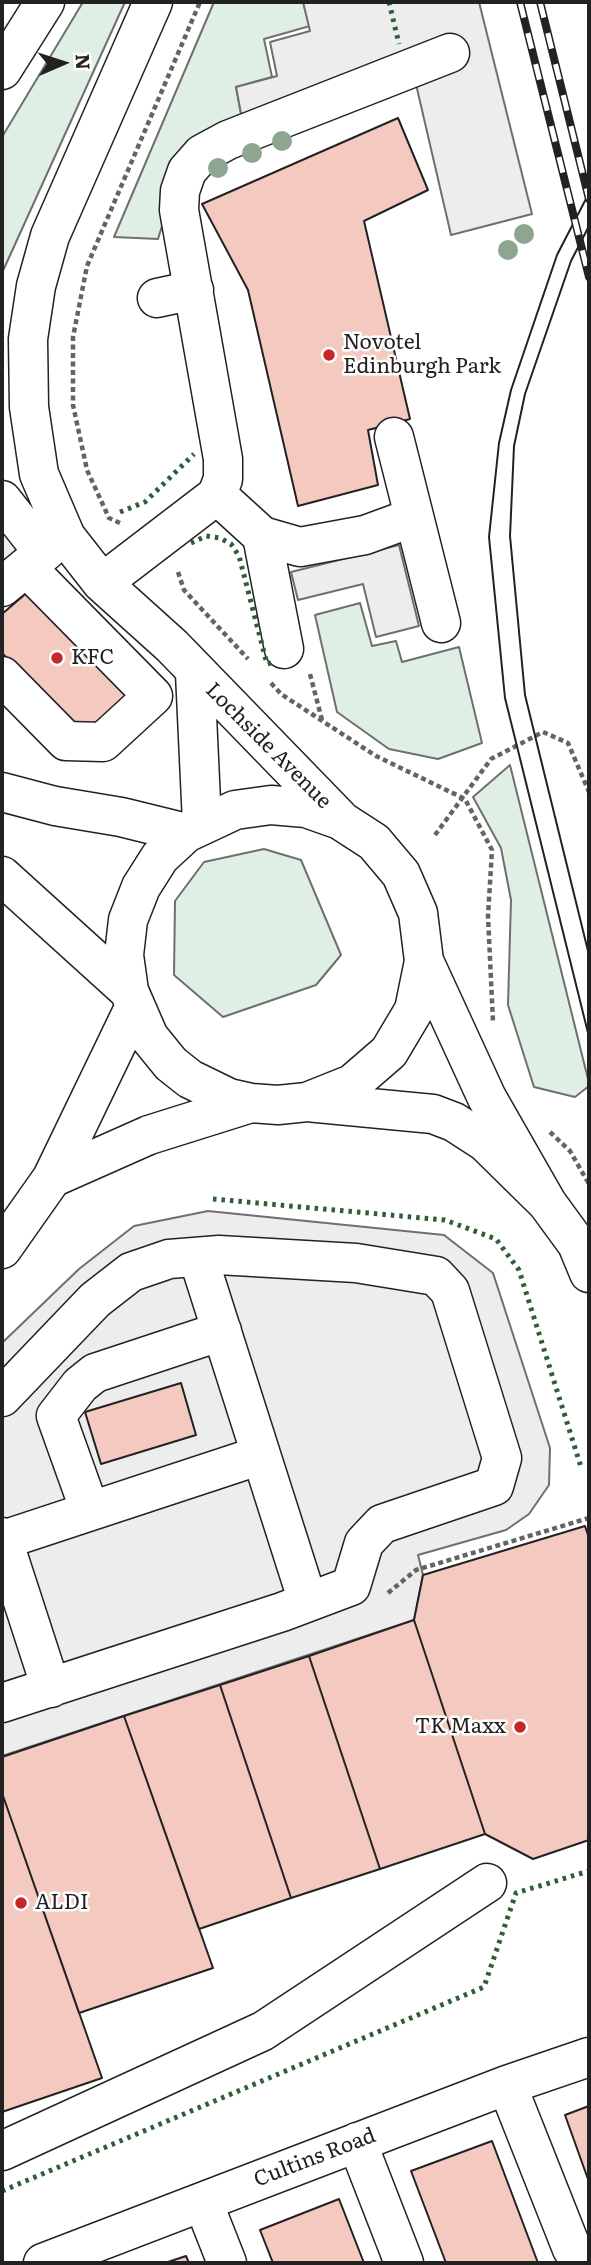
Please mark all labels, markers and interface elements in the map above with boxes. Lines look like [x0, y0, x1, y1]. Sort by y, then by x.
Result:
north arrow [28, 28, 98, 98]
text: N [70, 53, 98, 71]
place label: Novotel Edinburgh Park [343, 330, 501, 380]
marker: Novotel Edinburgh Park [321, 347, 337, 363]
place label: KFC [71, 645, 114, 671]
marker: KFC [49, 650, 65, 666]
street label: Lochside Avenue [200, 678, 336, 814]
place label: TK Maxx [415, 1714, 506, 1740]
marker: TK Maxx [512, 1719, 528, 1735]
place label: ALDI [35, 1890, 88, 1916]
marker: ALDI [13, 1895, 29, 1911]
street label: Cultins Road [251, 2123, 379, 2193]

